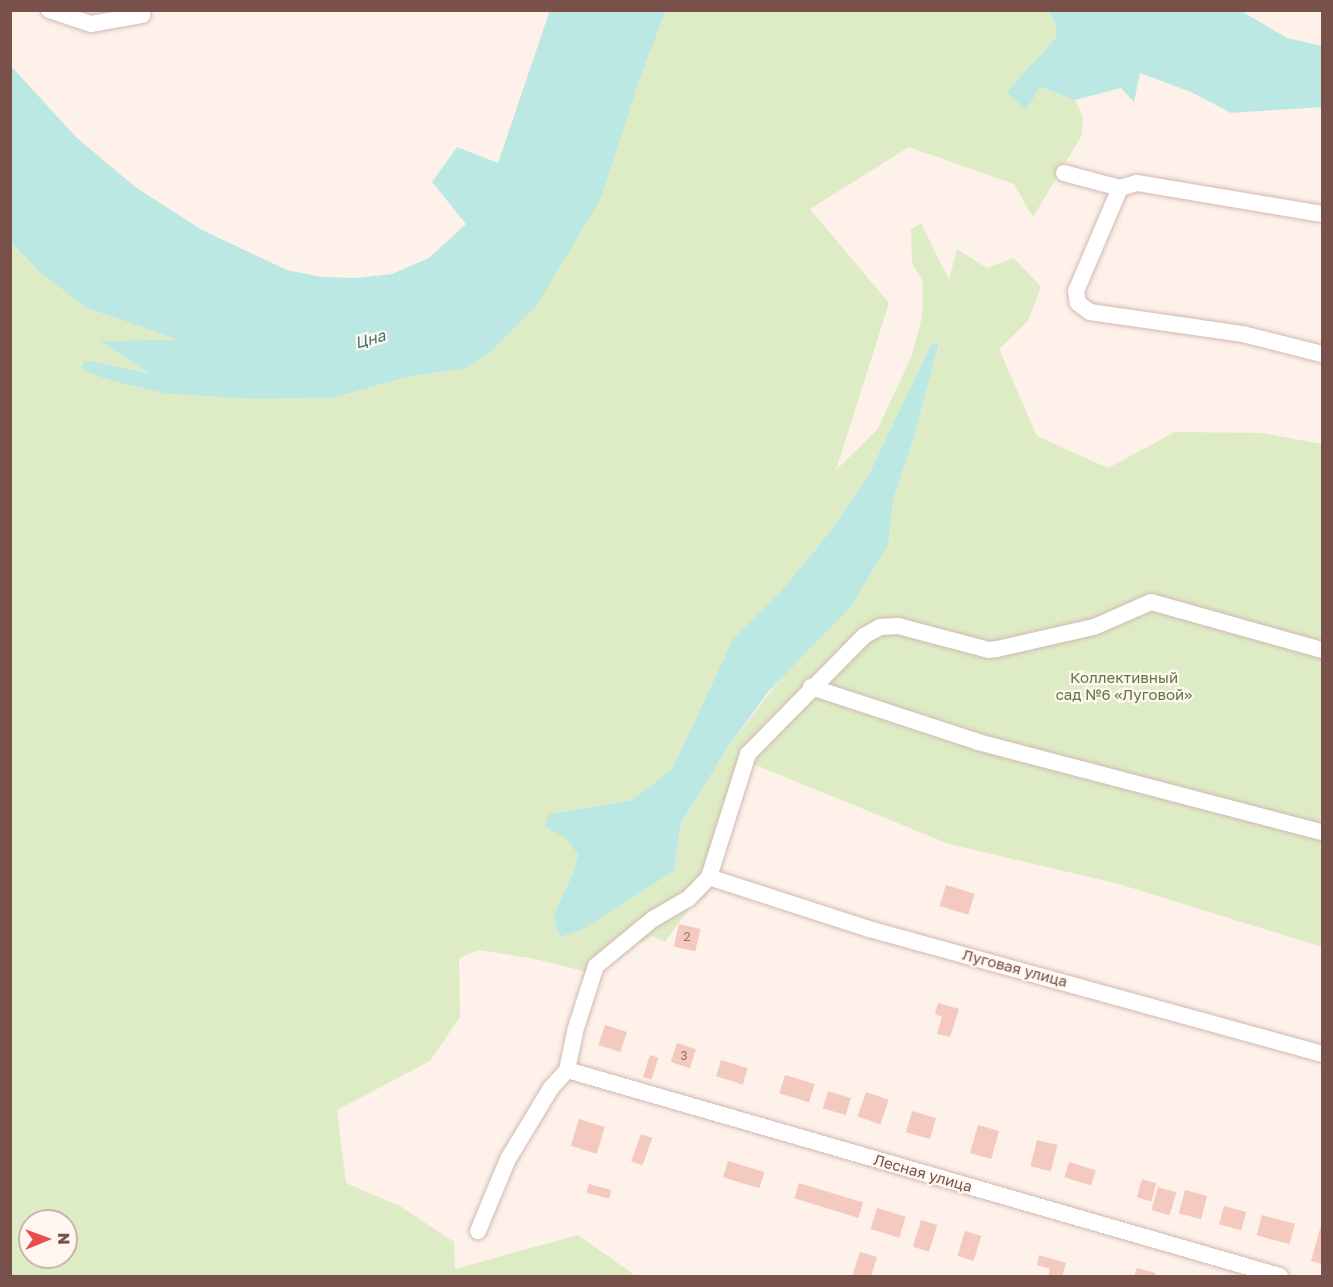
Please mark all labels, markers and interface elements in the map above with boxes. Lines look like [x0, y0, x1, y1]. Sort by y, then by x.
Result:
water label: Цна [352, 325, 388, 353]
park label: Коллективный сад №6 «Луговой» [1056, 668, 1192, 703]
house number: 2 [684, 930, 690, 944]
street label: Луговая улица [960, 945, 1070, 991]
house number: 3 [680, 1049, 688, 1063]
street label: Лесная улица [872, 1150, 974, 1196]
north arrow [18, 1209, 78, 1269]
text: N [54, 1232, 74, 1245]

